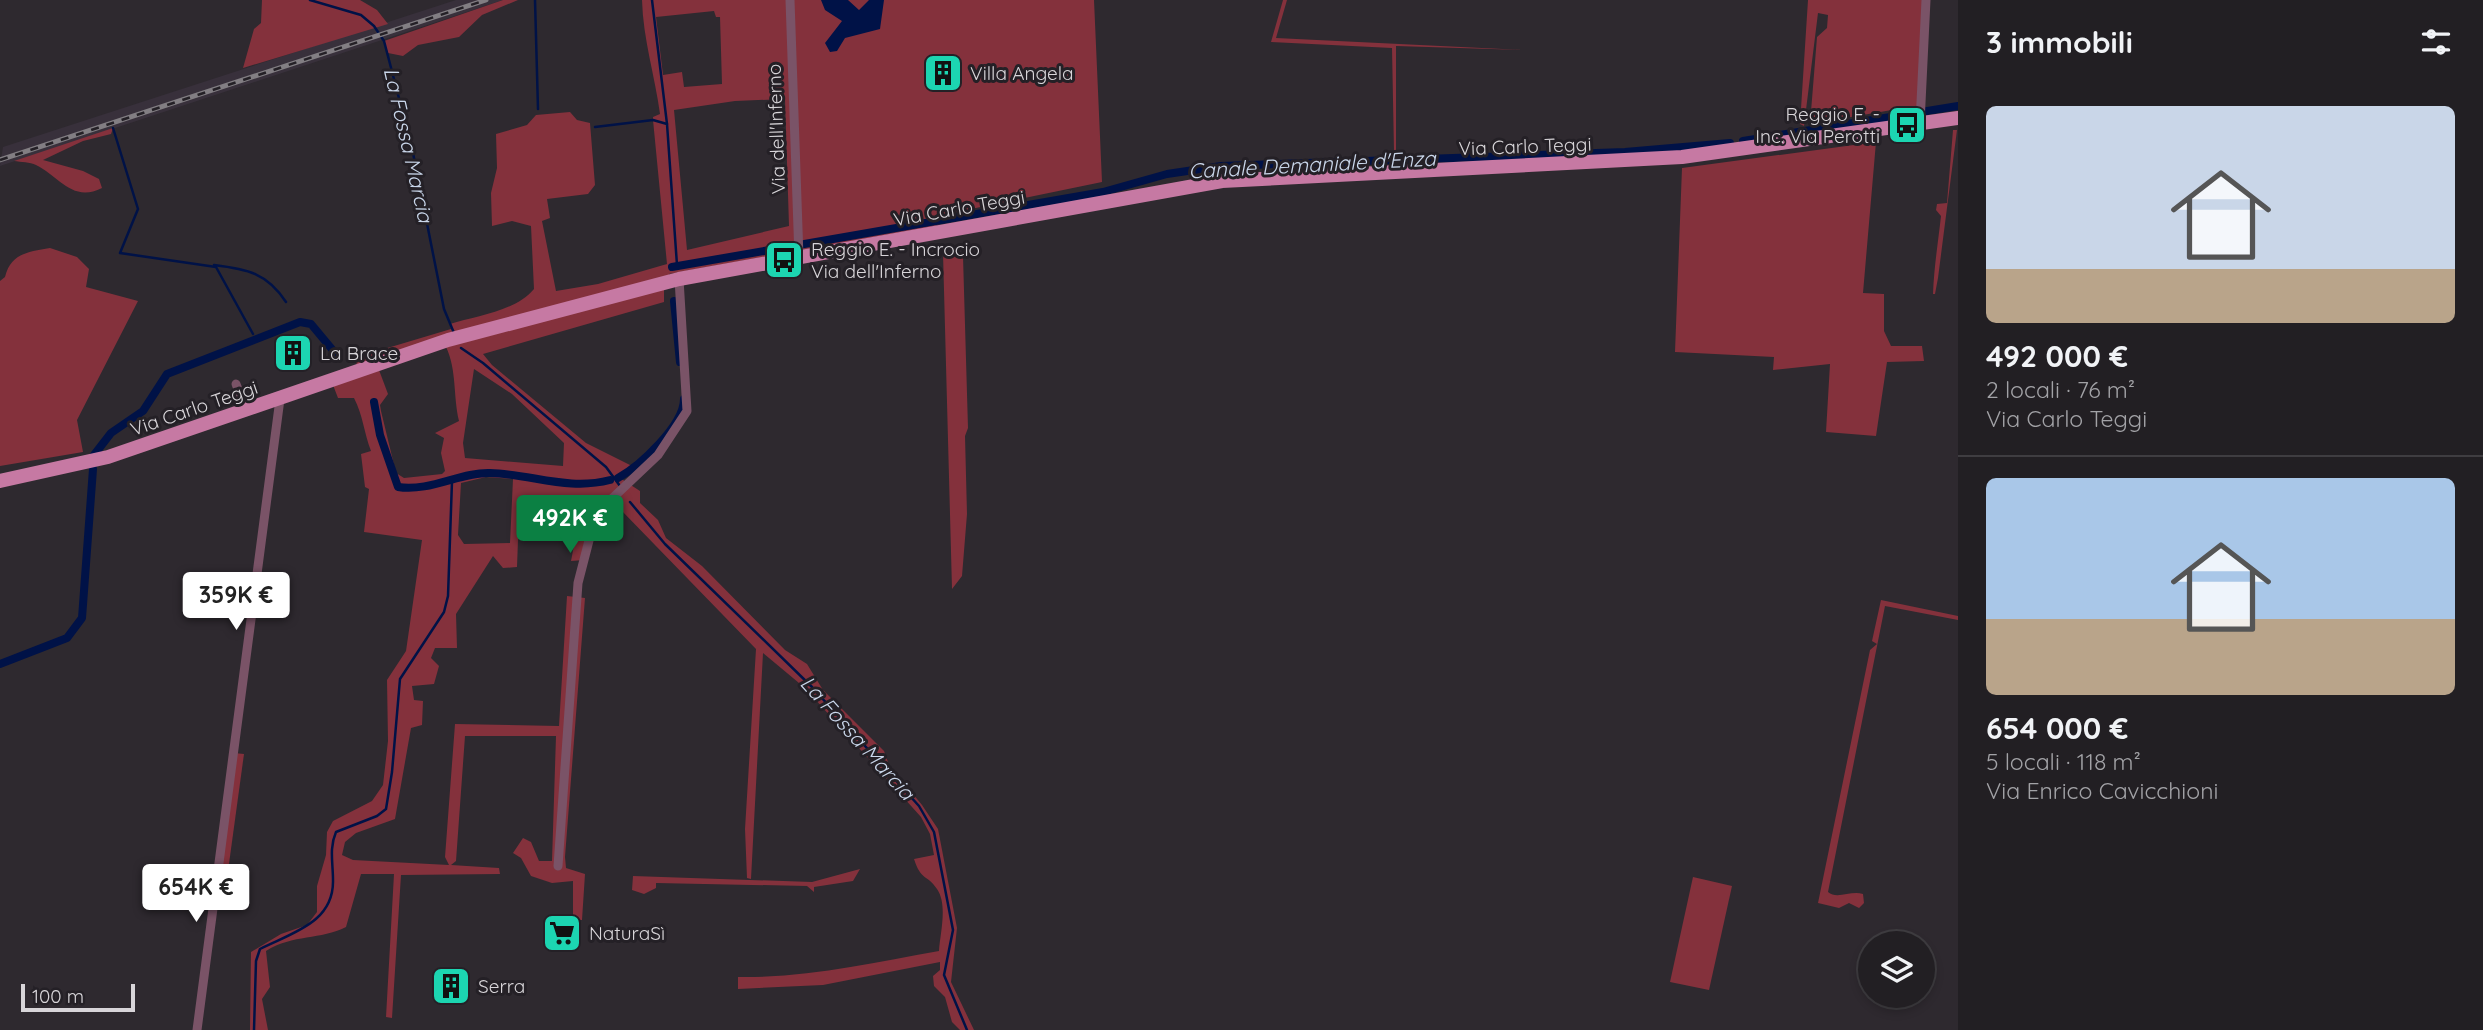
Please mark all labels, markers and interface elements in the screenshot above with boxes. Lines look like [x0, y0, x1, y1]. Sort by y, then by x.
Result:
text: 3 immobili [1986, 23, 2133, 61]
icon: filters [2417, 23, 2455, 61]
building icon: Villa Angela [922, 52, 964, 94]
place label: Villa Angela [970, 61, 1074, 85]
street label: Via dell'Inferno [762, 63, 790, 195]
water label: La Fossa Marcia [379, 65, 440, 226]
place label: Reggio E. - Inc. Via Perotti [1755, 102, 1880, 148]
bus stop icon: Reggio E. - Inc. Via Perotti [1886, 104, 1928, 146]
street label: Via Carlo Teggi [1458, 132, 1592, 160]
water label: Canale Demaniale d'Enza [1188, 144, 1438, 183]
icon: home [2158, 152, 2284, 278]
street label: Via Carlo Teggi [891, 185, 1027, 231]
place label: Reggio E. - Incrocio Via dell'Inferno [811, 237, 980, 283]
bus stop icon: Reggio E. - Incrocio Via dell'Inferno [763, 239, 805, 281]
building icon: La Brace [272, 332, 314, 374]
text: 492 000 € [1986, 337, 2128, 375]
place label: La Brace [320, 341, 398, 365]
street label: Via Carlo Teggi [127, 375, 261, 441]
text: 2 locali · 76 m² [1986, 375, 2135, 404]
text: Via Carlo Teggi [1986, 404, 2147, 433]
pin: 492K € [513, 496, 627, 555]
text: 492K € [532, 503, 608, 532]
icon: home [2158, 524, 2284, 650]
pin: 359K € [179, 572, 293, 632]
text: 359K € [199, 580, 273, 609]
water label: La Fossa Marcia [795, 670, 921, 806]
text: 654 000 € [1986, 709, 2128, 747]
text: 5 locali · 118 m² [1986, 747, 2141, 776]
text: Via Enrico Cavicchioni [1986, 776, 2218, 805]
pin: 654K € [139, 864, 253, 924]
text: 654K € [158, 872, 234, 901]
supermarket icon: NaturaSì [541, 912, 583, 954]
place label: NaturaSì [589, 921, 665, 945]
map controls [1858, 931, 1935, 1008]
button: layers [1858, 931, 1935, 1008]
building icon: Serra [430, 965, 472, 1007]
place label: Serra [478, 974, 525, 998]
scale bar [21, 981, 135, 1013]
text: 100 m [32, 984, 84, 1008]

